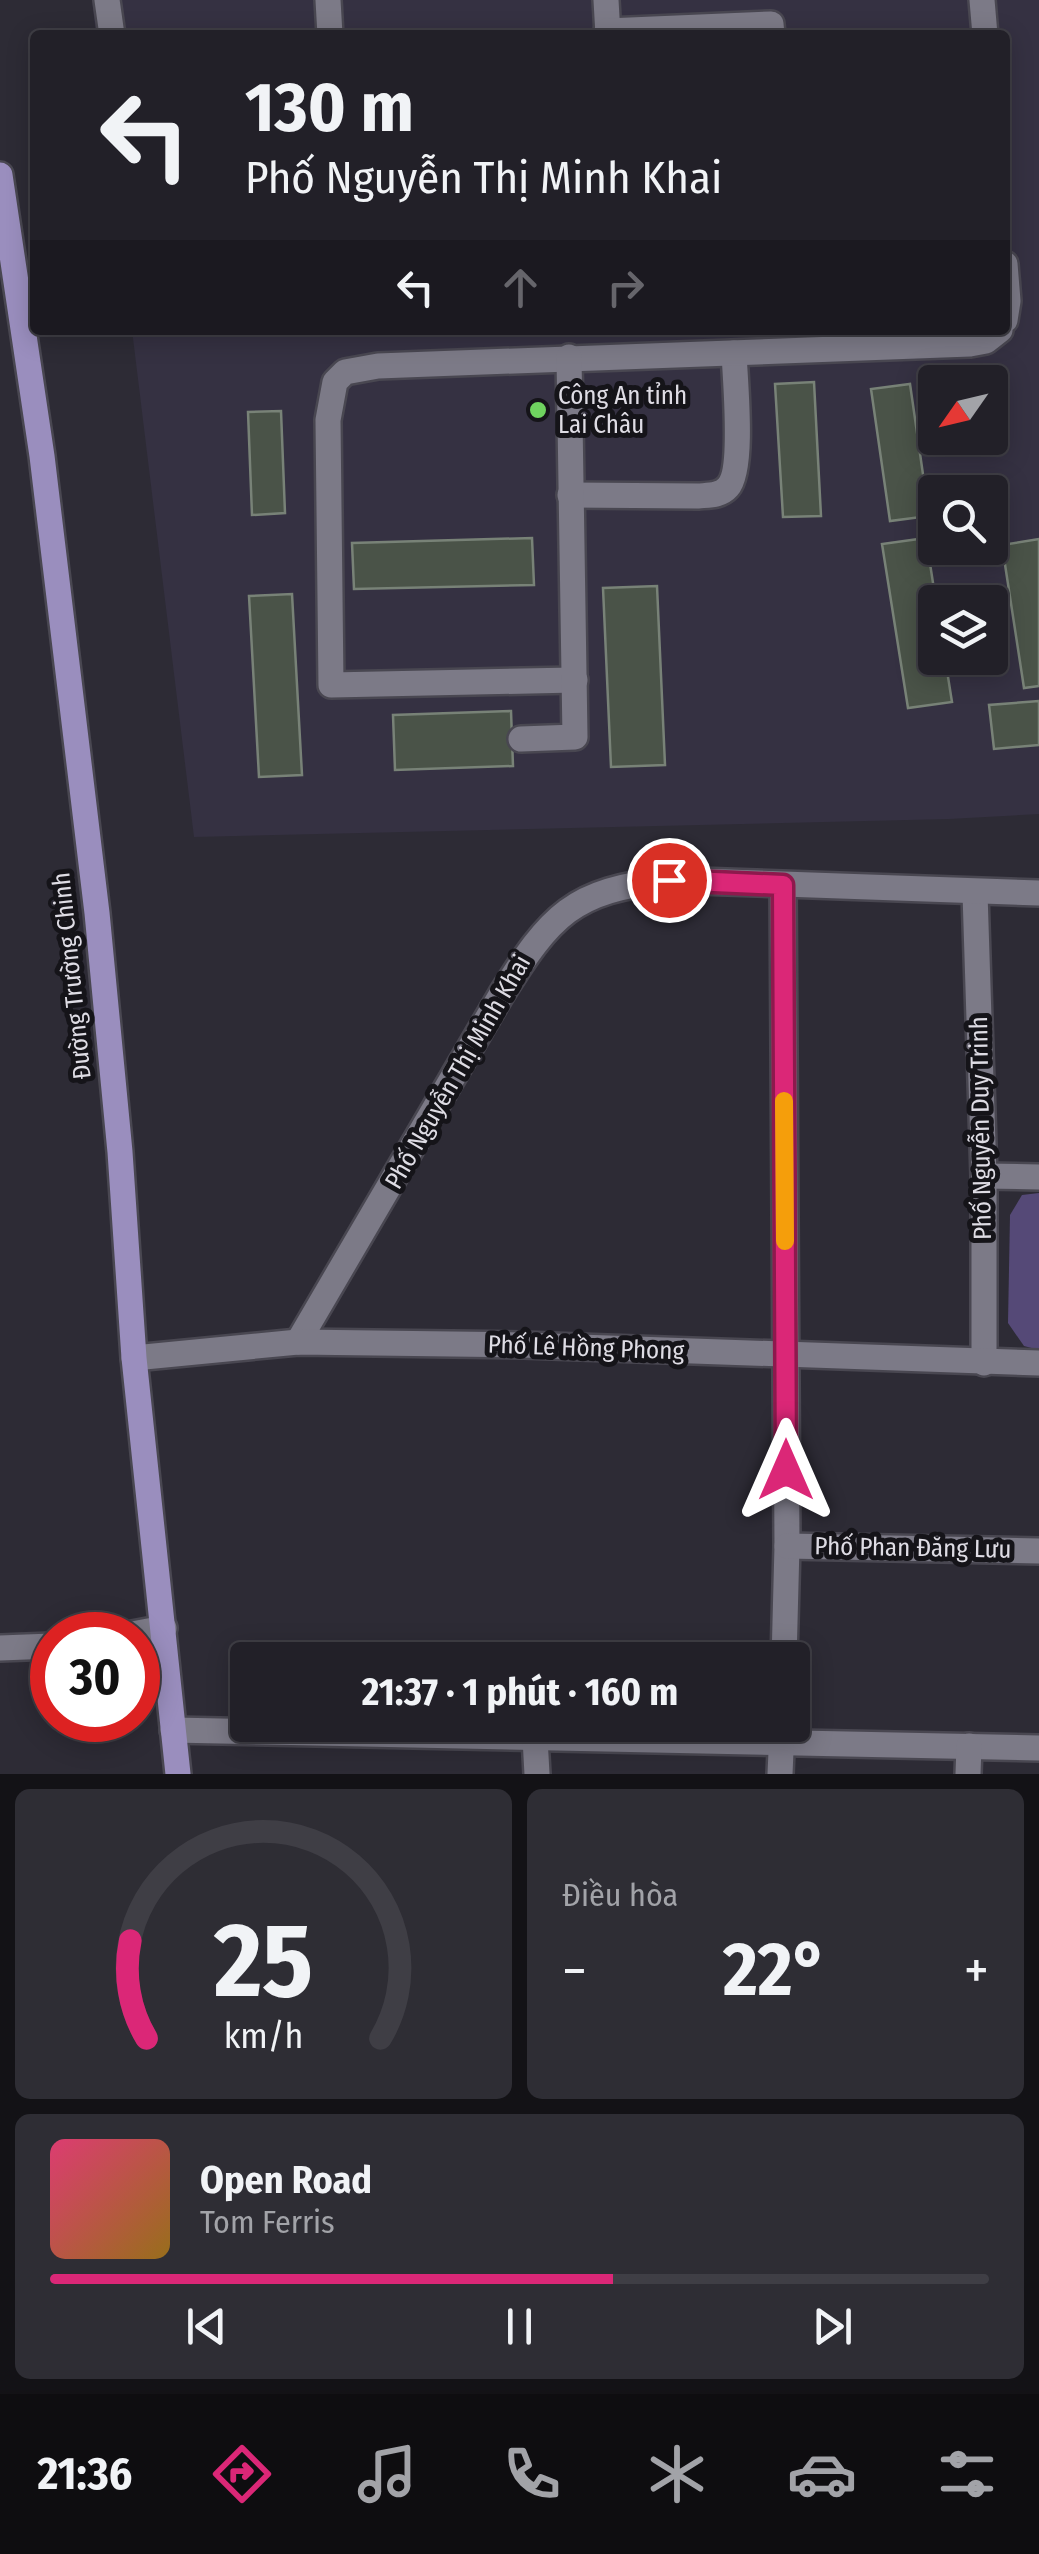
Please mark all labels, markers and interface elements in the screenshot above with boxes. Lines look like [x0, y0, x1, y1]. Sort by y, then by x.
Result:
text: 130 m [245, 66, 414, 150]
icon: left [80, 70, 210, 200]
text: Phố Nguyễn Thị Minh Khai [245, 151, 722, 205]
icon: left [388, 260, 443, 315]
icon: ahead [493, 260, 548, 315]
icon: right [598, 260, 653, 315]
north arrow [918, 365, 1008, 455]
map controls [918, 365, 1008, 675]
place label: Công An tỉnh Lai Châu [558, 381, 687, 440]
marker: Công An tỉnh Lai Châu [527, 399, 549, 421]
button: search [918, 475, 1008, 565]
button: layers [918, 585, 1008, 675]
pin [627, 838, 712, 923]
icon: arrive [642, 853, 697, 908]
street label: Đường Trường Chinh [46, 871, 98, 1081]
street label: Phố Nguyễn Thị Minh Khai [379, 950, 537, 1194]
street label: Phố Nguyễn Duy Trinh [964, 1016, 998, 1240]
street label: Phố Lê Hồng Phong [487, 1330, 685, 1366]
position arrow [734, 1418, 838, 1522]
street label: Phố Phan Đăng Lưu [814, 1531, 1012, 1565]
speed limit sign: 30 [30, 1612, 160, 1742]
text: 21:37 · 1 phút · 160 m [362, 1669, 678, 1715]
text: Điều hòa [562, 1876, 678, 1914]
text: 25 [213, 1899, 313, 2024]
text: 22° [723, 1925, 828, 2015]
text: − [562, 1938, 587, 2004]
text: + [964, 1938, 989, 2004]
text: km/h [224, 2015, 303, 2057]
text: Open Road [200, 2157, 372, 2203]
text: Tom Ferris [200, 2203, 335, 2241]
icon: previous [179, 2299, 234, 2354]
icon: pause [492, 2299, 547, 2354]
icon: next [805, 2299, 860, 2354]
icon: directions [207, 2439, 277, 2509]
icon: music [352, 2439, 422, 2509]
icon: phone [497, 2439, 567, 2509]
icon: climate [642, 2439, 712, 2509]
icon: car [787, 2439, 857, 2509]
icon: filters [932, 2439, 1002, 2509]
text: 21:36 [37, 2447, 132, 2501]

